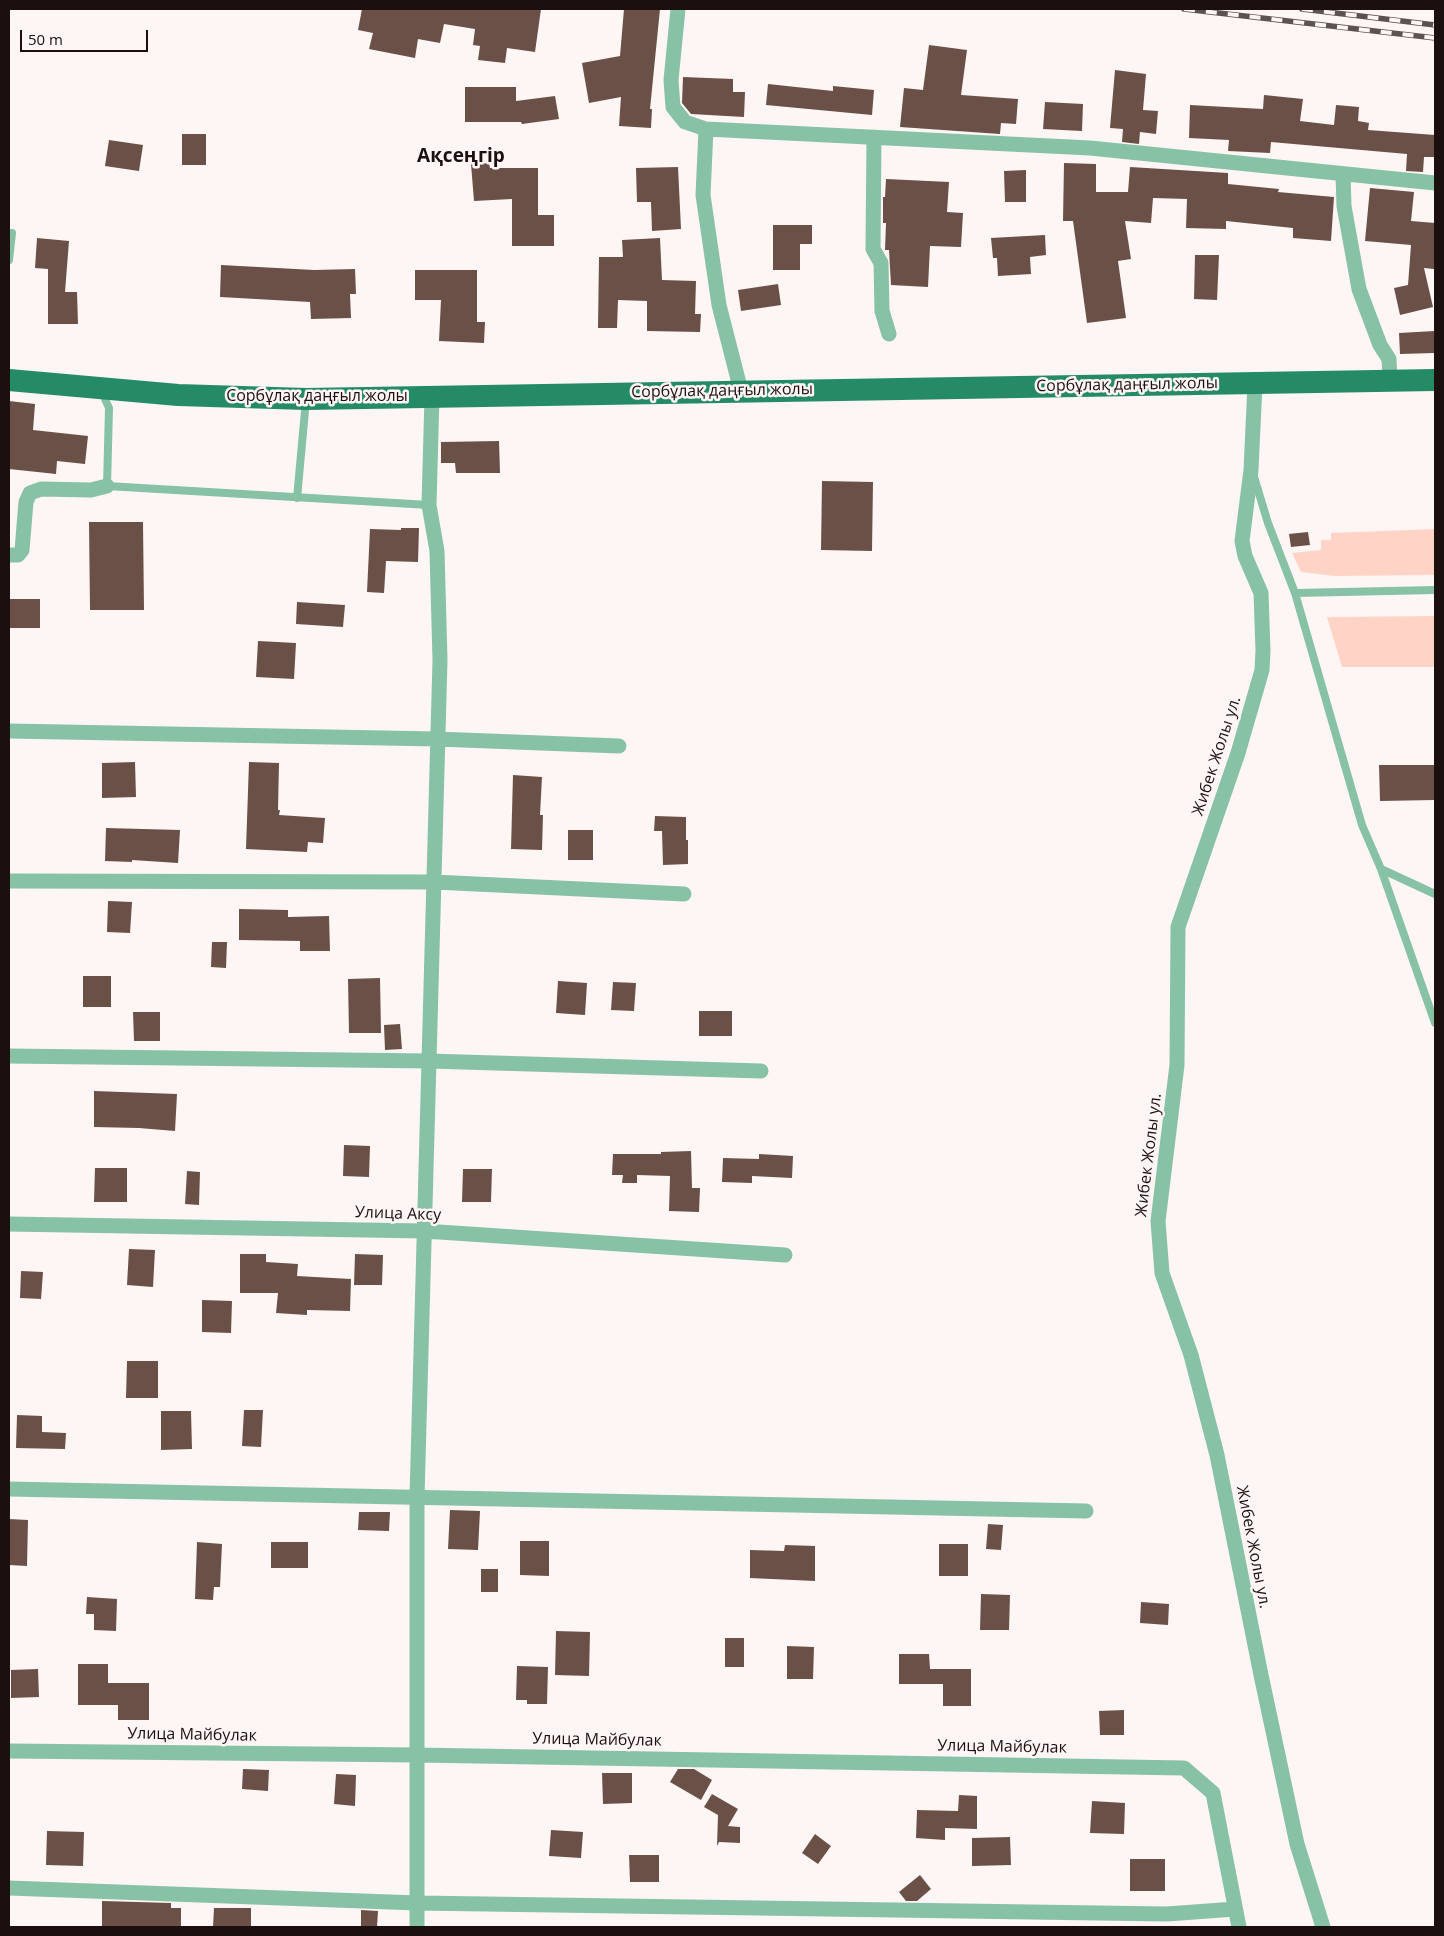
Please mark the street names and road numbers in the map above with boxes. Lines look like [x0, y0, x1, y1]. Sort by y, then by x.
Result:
street label: Сорбұлақ даңғыл жолы [1036, 374, 1218, 396]
street label: Сорбұлақ даңғыл жолы [631, 380, 813, 402]
street label: Сорбұлақ даңғыл жолы [226, 386, 408, 406]
street label: Жибек Жолы ул. [1189, 694, 1245, 818]
street label: Жибек Жолы ул. [1132, 1092, 1166, 1218]
street label: Улица Аксу [355, 1203, 441, 1225]
street label: Жибек Жолы ул. [1232, 1484, 1274, 1610]
street label: Улица Майбулак [127, 1724, 257, 1746]
street label: Улица Майбулак [532, 1729, 662, 1751]
street label: Улица Майбулак [937, 1736, 1067, 1758]

